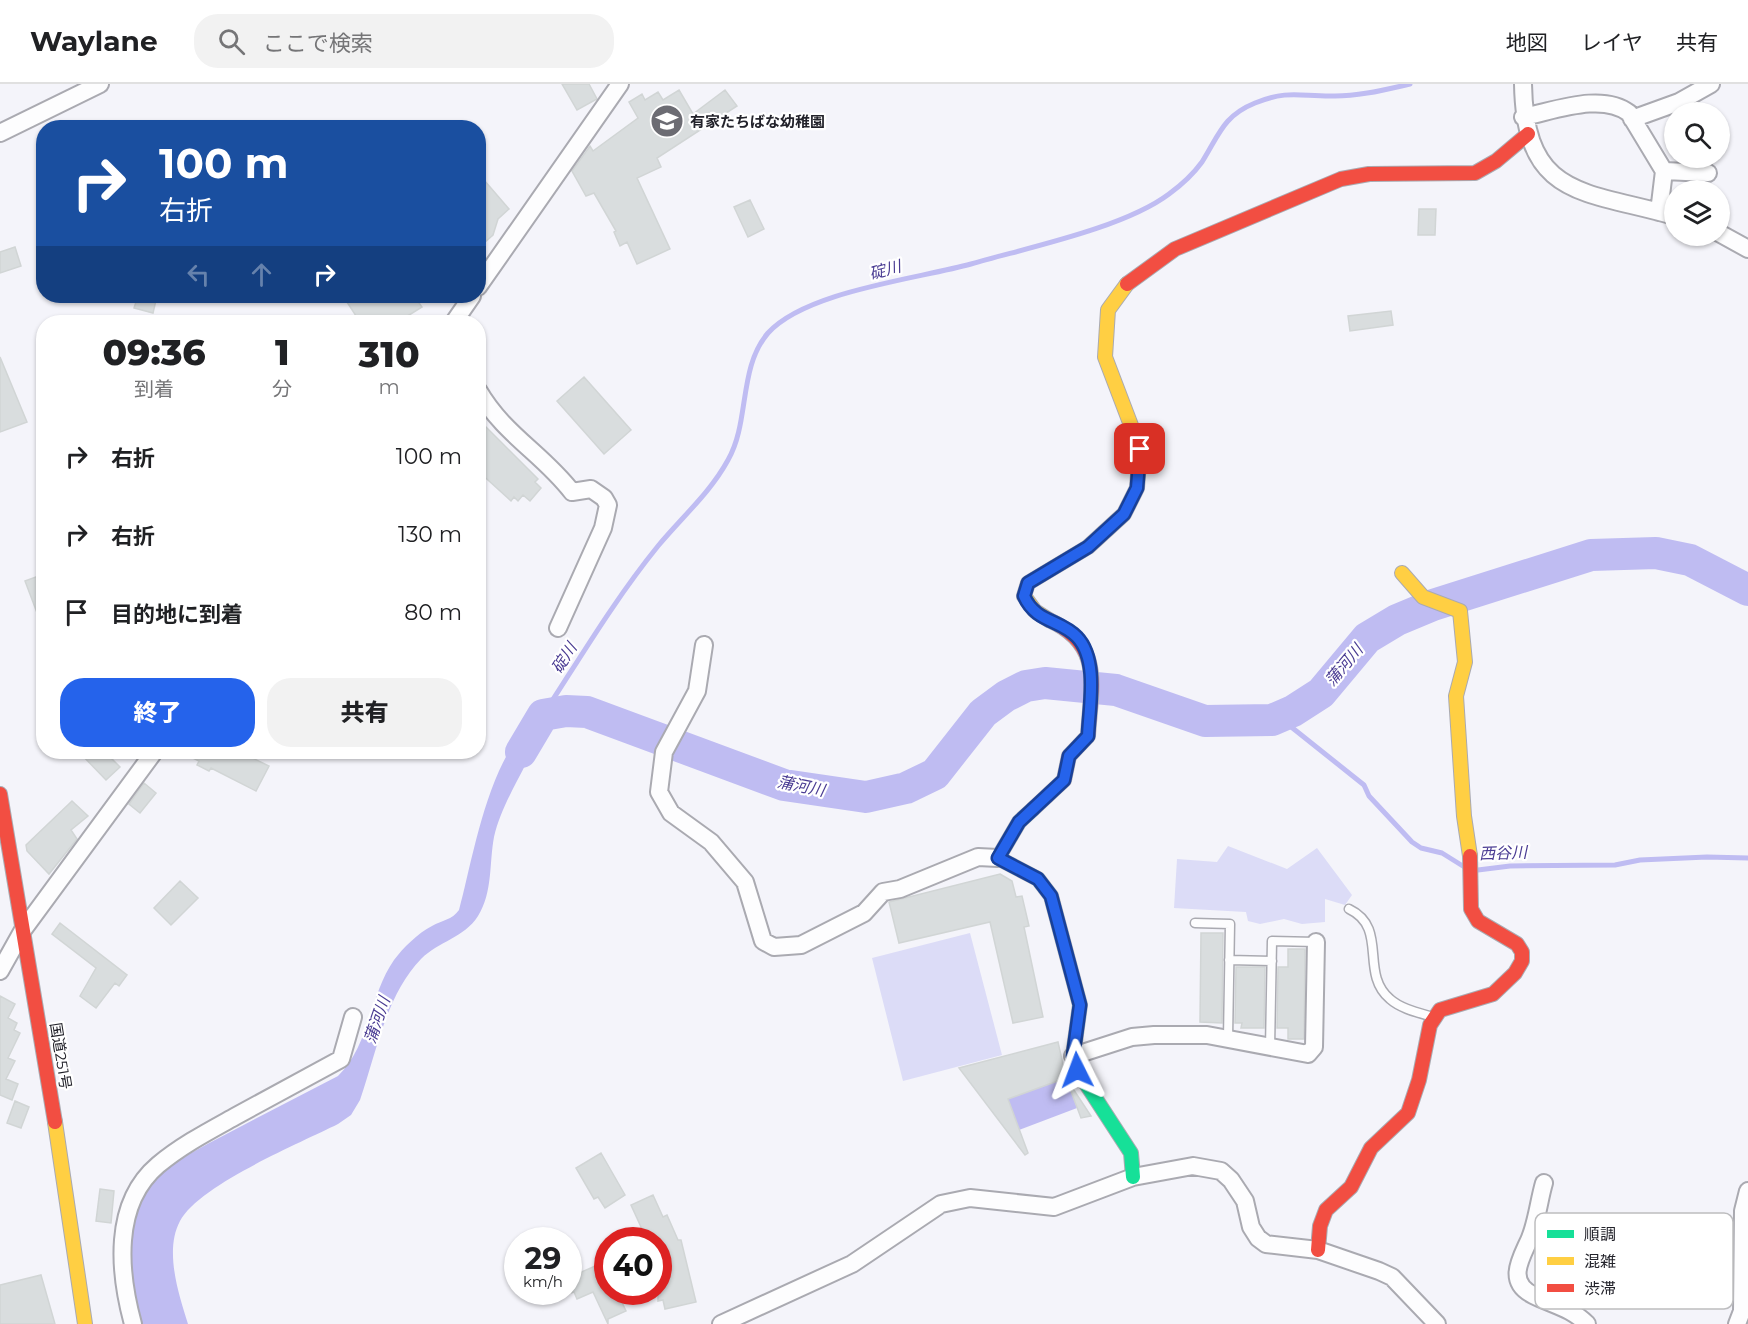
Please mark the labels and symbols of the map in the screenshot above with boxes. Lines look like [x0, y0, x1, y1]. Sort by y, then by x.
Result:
school or university icon: 有家たちばな幼稚園 [649, 103, 685, 139]
place label: 有家たちばな幼稚園 [690, 112, 825, 131]
water label: 碇川 [867, 256, 905, 283]
pin [1114, 423, 1165, 474]
water label: 碇川 [547, 638, 582, 677]
water label: 蒲河川 [1321, 639, 1368, 689]
water label: 蒲河川 [776, 772, 828, 800]
water label: 西谷川 [1479, 843, 1529, 863]
water label: 蒲河川 [360, 992, 394, 1046]
street label: 国道251号 [46, 1021, 76, 1091]
position arrow [1045, 1038, 1109, 1102]
legend [1535, 1213, 1733, 1309]
text: 順調 [1584, 1225, 1616, 1244]
speed limit sign: 40 [594, 1227, 672, 1305]
text: 混雑 [1584, 1252, 1616, 1271]
text: 渋滞 [1584, 1279, 1616, 1298]

